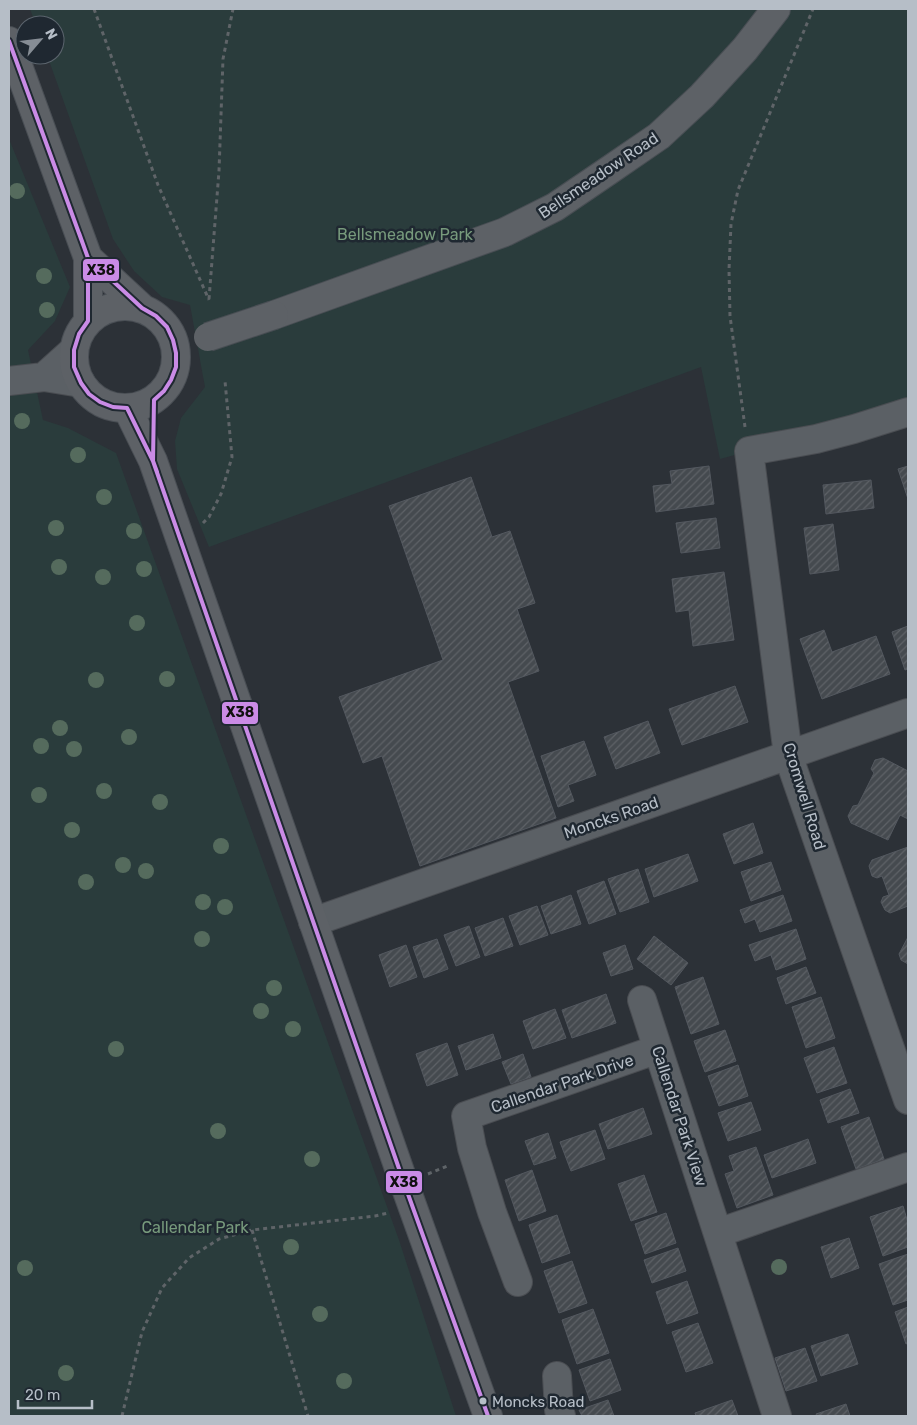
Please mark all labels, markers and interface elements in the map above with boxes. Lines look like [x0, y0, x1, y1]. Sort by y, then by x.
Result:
north arrow [15, 15, 65, 65]
text: N [41, 26, 61, 43]
street label: Bellsmeadow Road [535, 128, 662, 223]
park label: Bellsmeadow Park [337, 225, 474, 244]
line badge: X38 [82, 258, 120, 282]
text: X38 [87, 262, 115, 279]
line badge: X38 [221, 701, 259, 725]
text: X38 [226, 704, 254, 721]
street label: Cromwell Road [779, 740, 830, 852]
street label: Moncks Road [561, 792, 661, 842]
street label: Callendar Park View [648, 1044, 711, 1189]
street label: Callendar Park Drive [488, 1050, 636, 1117]
line badge: X38 [385, 1170, 423, 1194]
text: X38 [390, 1174, 418, 1191]
park label: Callendar Park [141, 1218, 249, 1237]
scale bar [18, 1378, 91, 1410]
text: 20 m [25, 1386, 60, 1404]
place label: Moncks Road [492, 1393, 584, 1411]
marker: Moncks Road [478, 1396, 488, 1406]

